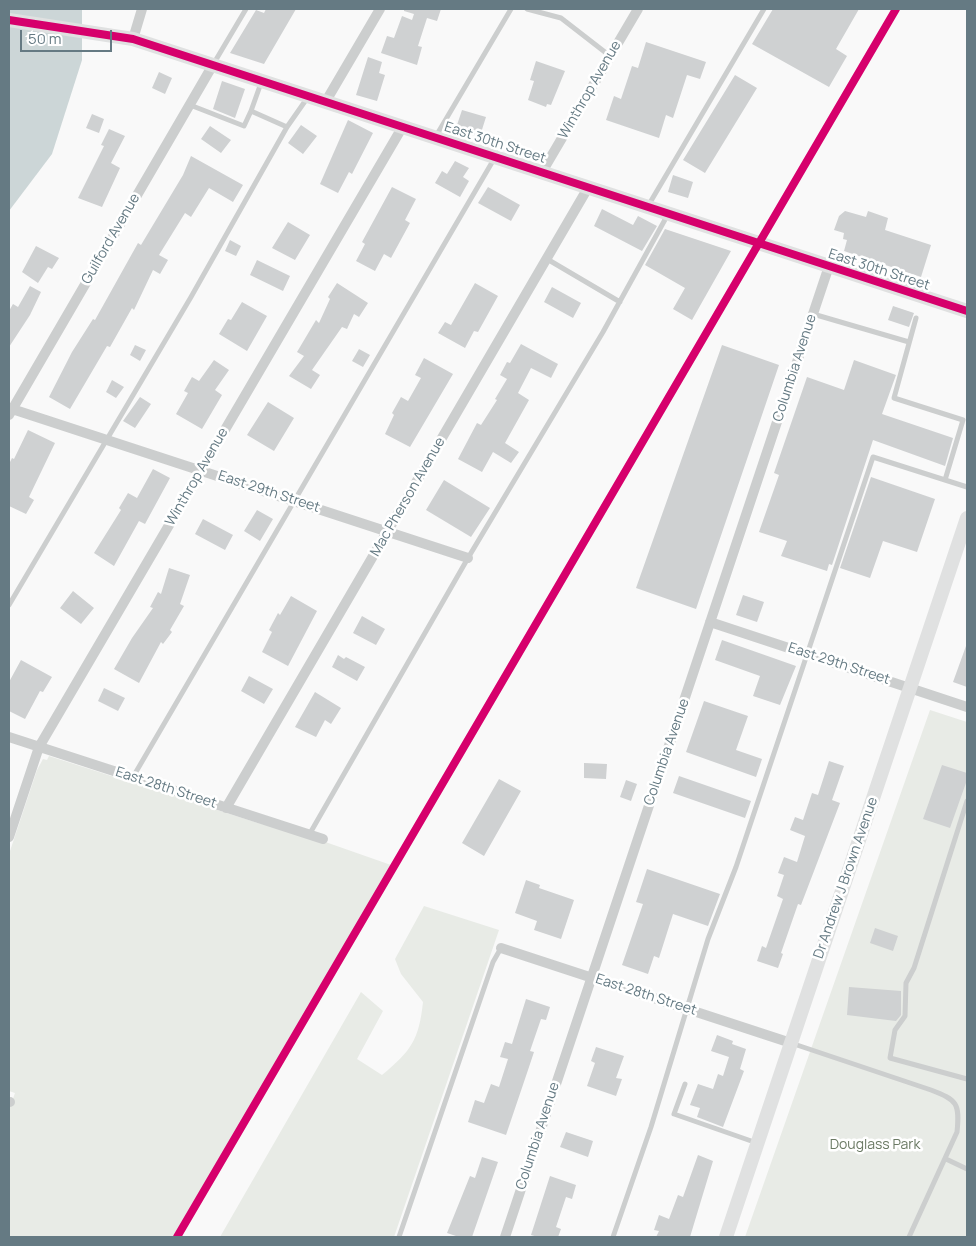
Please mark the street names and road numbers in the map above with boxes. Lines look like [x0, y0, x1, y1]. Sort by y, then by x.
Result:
street label: Winthrop Avenue [555, 38, 625, 142]
street label: East 30th Street [442, 119, 548, 167]
street label: Guilford Avenue [78, 191, 144, 287]
street label: East 30th Street [826, 246, 932, 294]
street label: Columbia Avenue [770, 312, 820, 424]
street label: Winthrop Avenue [162, 425, 232, 529]
street label: Mac Pherson Avenue [367, 435, 449, 559]
street label: East 29th Street [216, 468, 322, 516]
street label: East 29th Street [786, 640, 892, 688]
street label: Columbia Avenue [641, 696, 693, 808]
street label: East 28th Street [113, 764, 219, 812]
street label: Dr Andrew J Brown Avenue [810, 795, 882, 961]
street label: East 28th Street [593, 971, 699, 1019]
street label: Columbia Avenue [513, 1080, 563, 1192]

